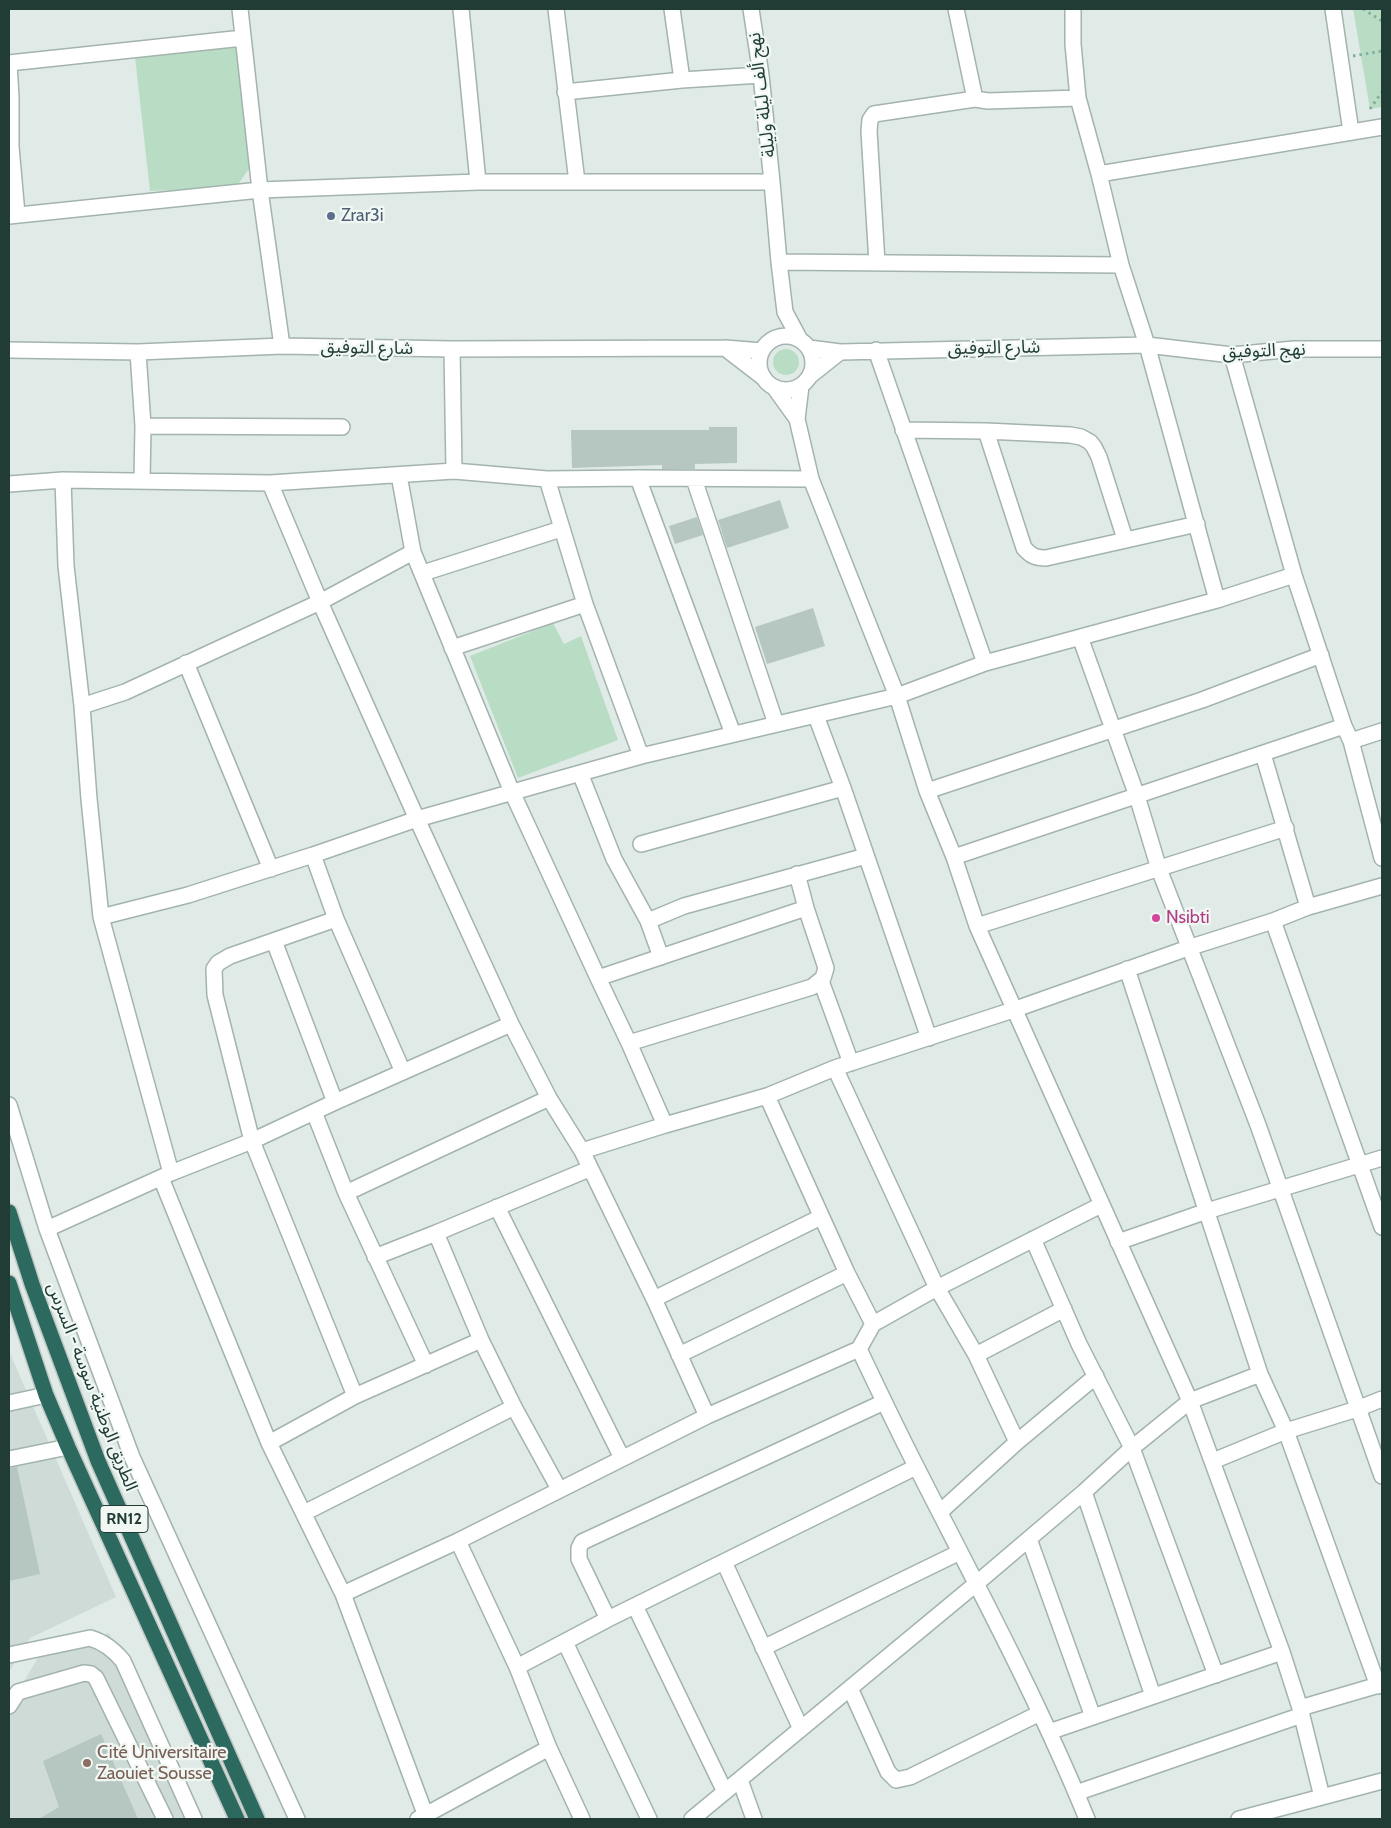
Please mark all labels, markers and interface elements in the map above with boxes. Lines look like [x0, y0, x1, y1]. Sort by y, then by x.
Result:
street label: نهج ألف ليلة وليلة [744, 31, 780, 159]
place label: Zrar3i [341, 205, 383, 227]
marker: Zrar3i [325, 210, 337, 222]
street label: شارع التوفيق [321, 336, 413, 360]
street label: شارع التوفيق [948, 336, 1040, 360]
street label: نهج التوفيق [1222, 339, 1306, 363]
place label: Nsibti [1166, 907, 1210, 929]
marker: Nsibti [1150, 912, 1162, 924]
street label: الطريق الوطنية سوسة - السرس [42, 1280, 142, 1494]
road number: RN12 [100, 1506, 148, 1532]
place label: Cité Universitaire Zaouiet Sousse [97, 1742, 226, 1785]
marker: Cité Universitaire Zaouiet Sousse [81, 1757, 93, 1769]

